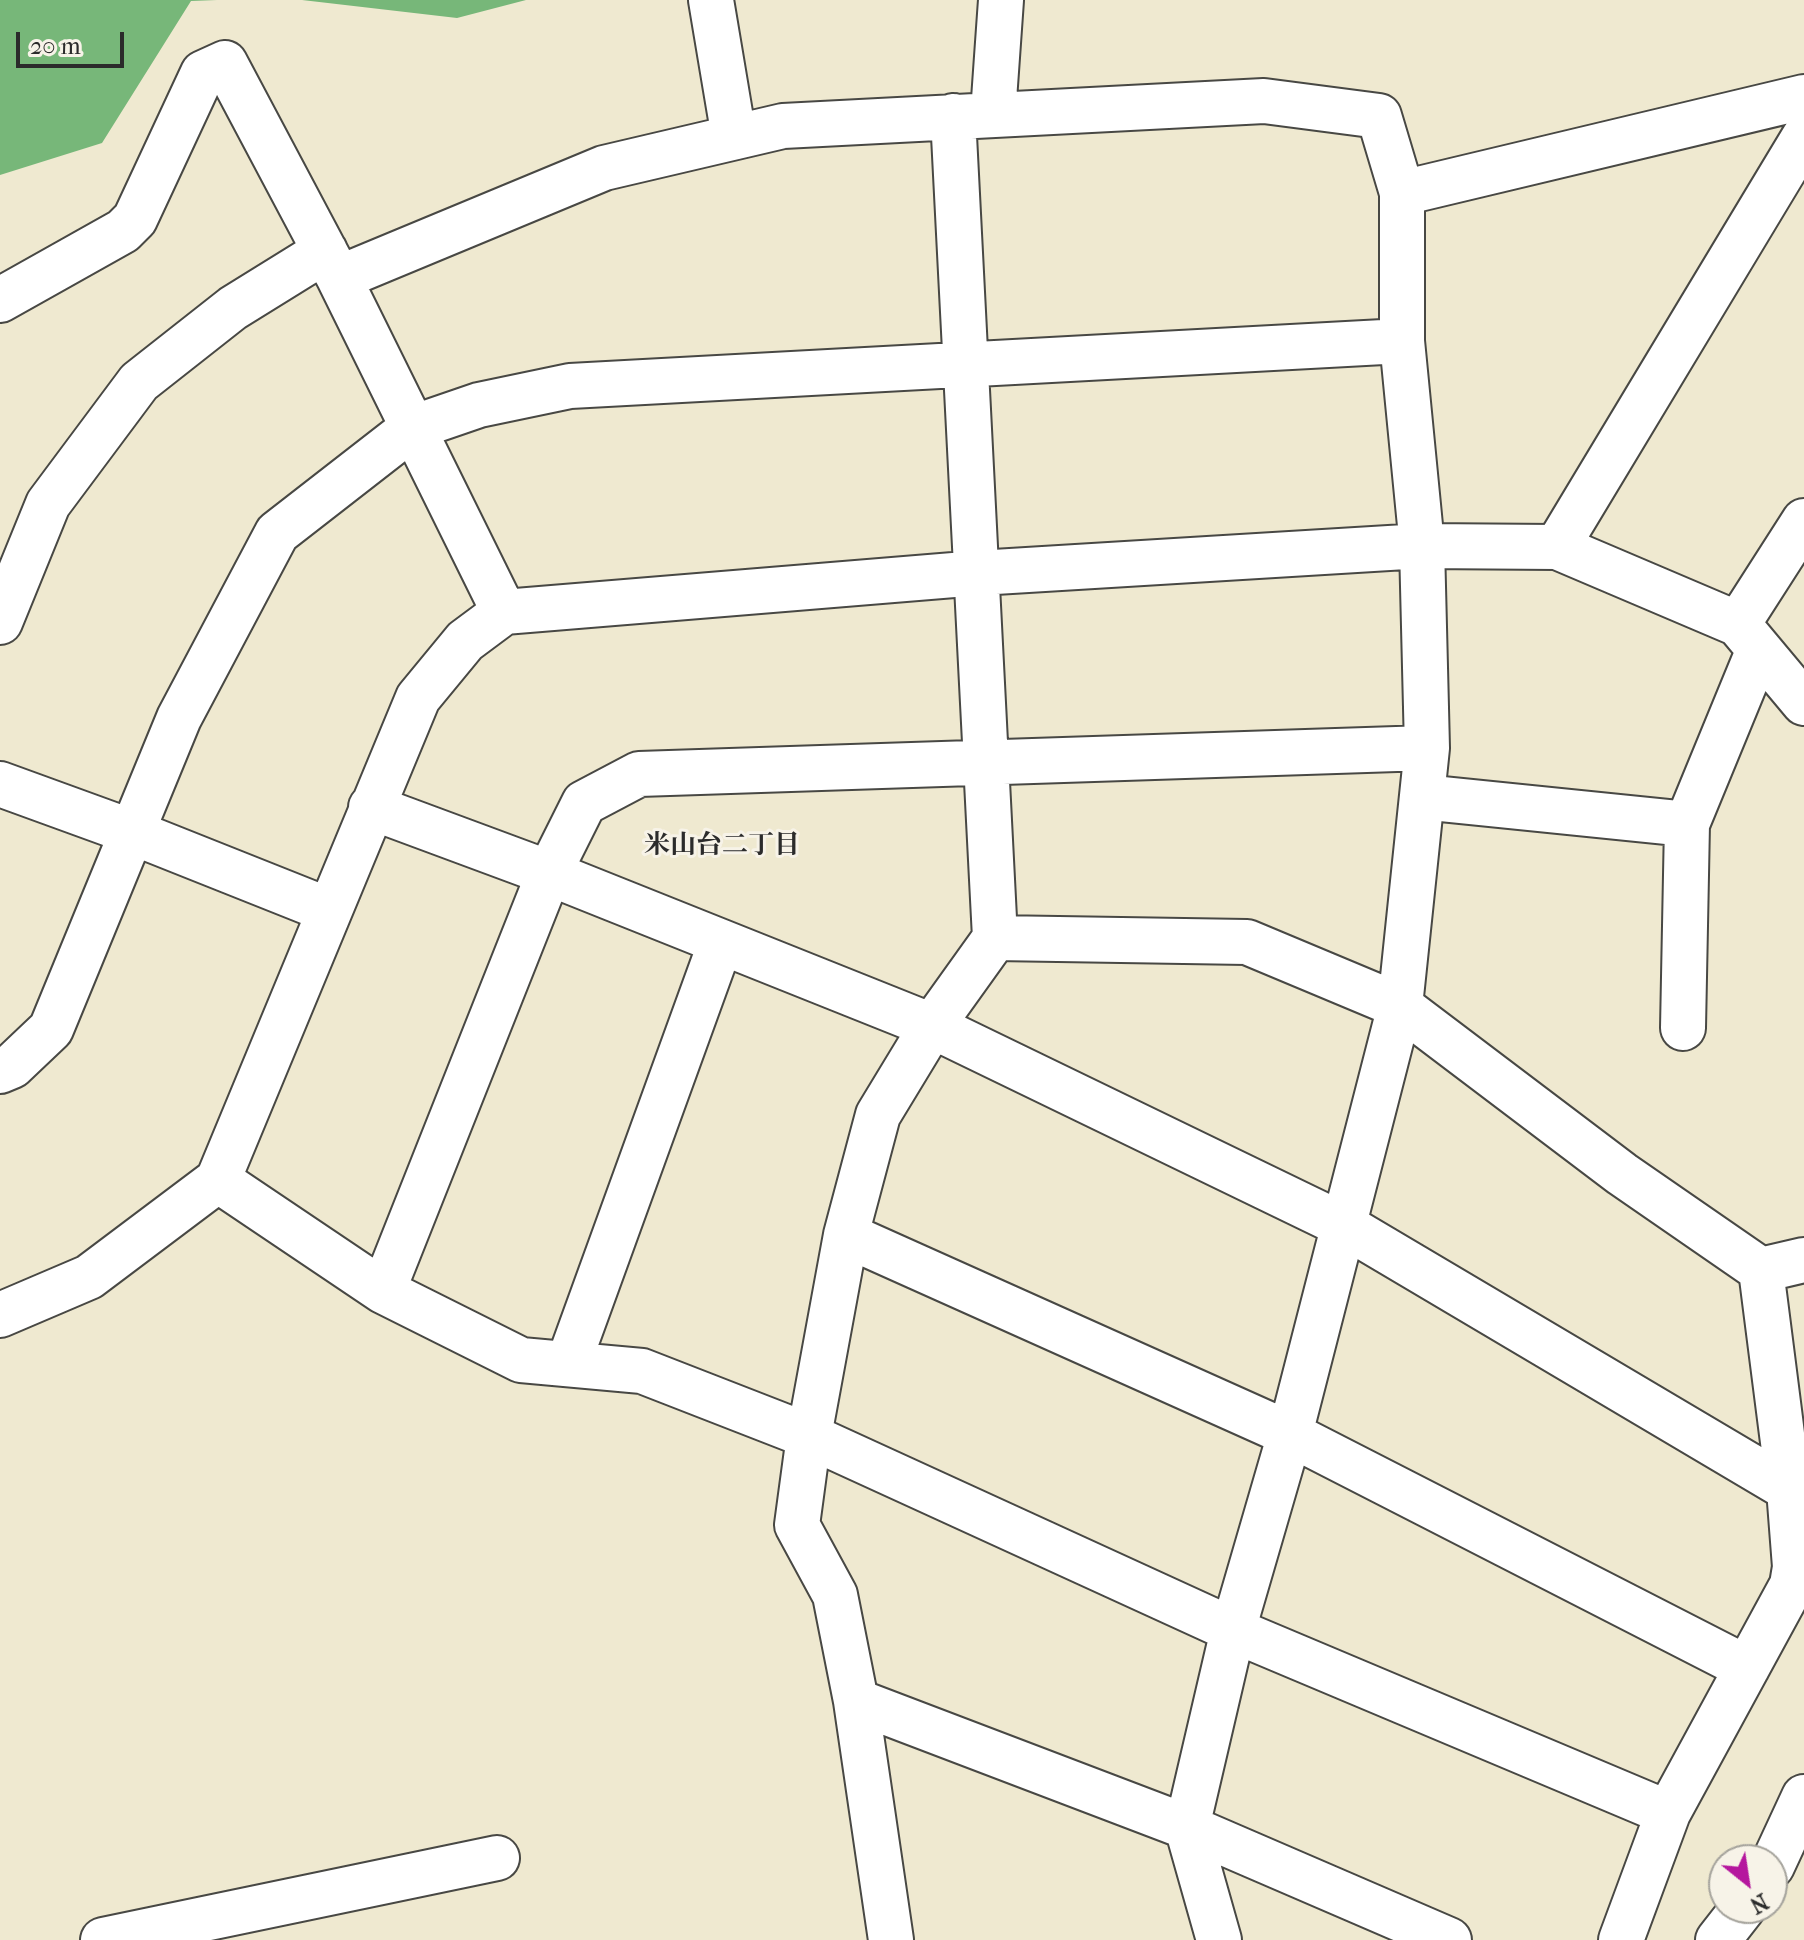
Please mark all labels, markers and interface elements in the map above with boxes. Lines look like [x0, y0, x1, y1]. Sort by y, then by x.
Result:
scale bar [20, 16, 128, 66]
text: 20 m [30, 32, 81, 60]
district label: 米山台二丁目 [644, 831, 800, 863]
north arrow [1708, 1844, 1788, 1924]
text: N [1745, 1888, 1773, 1918]

